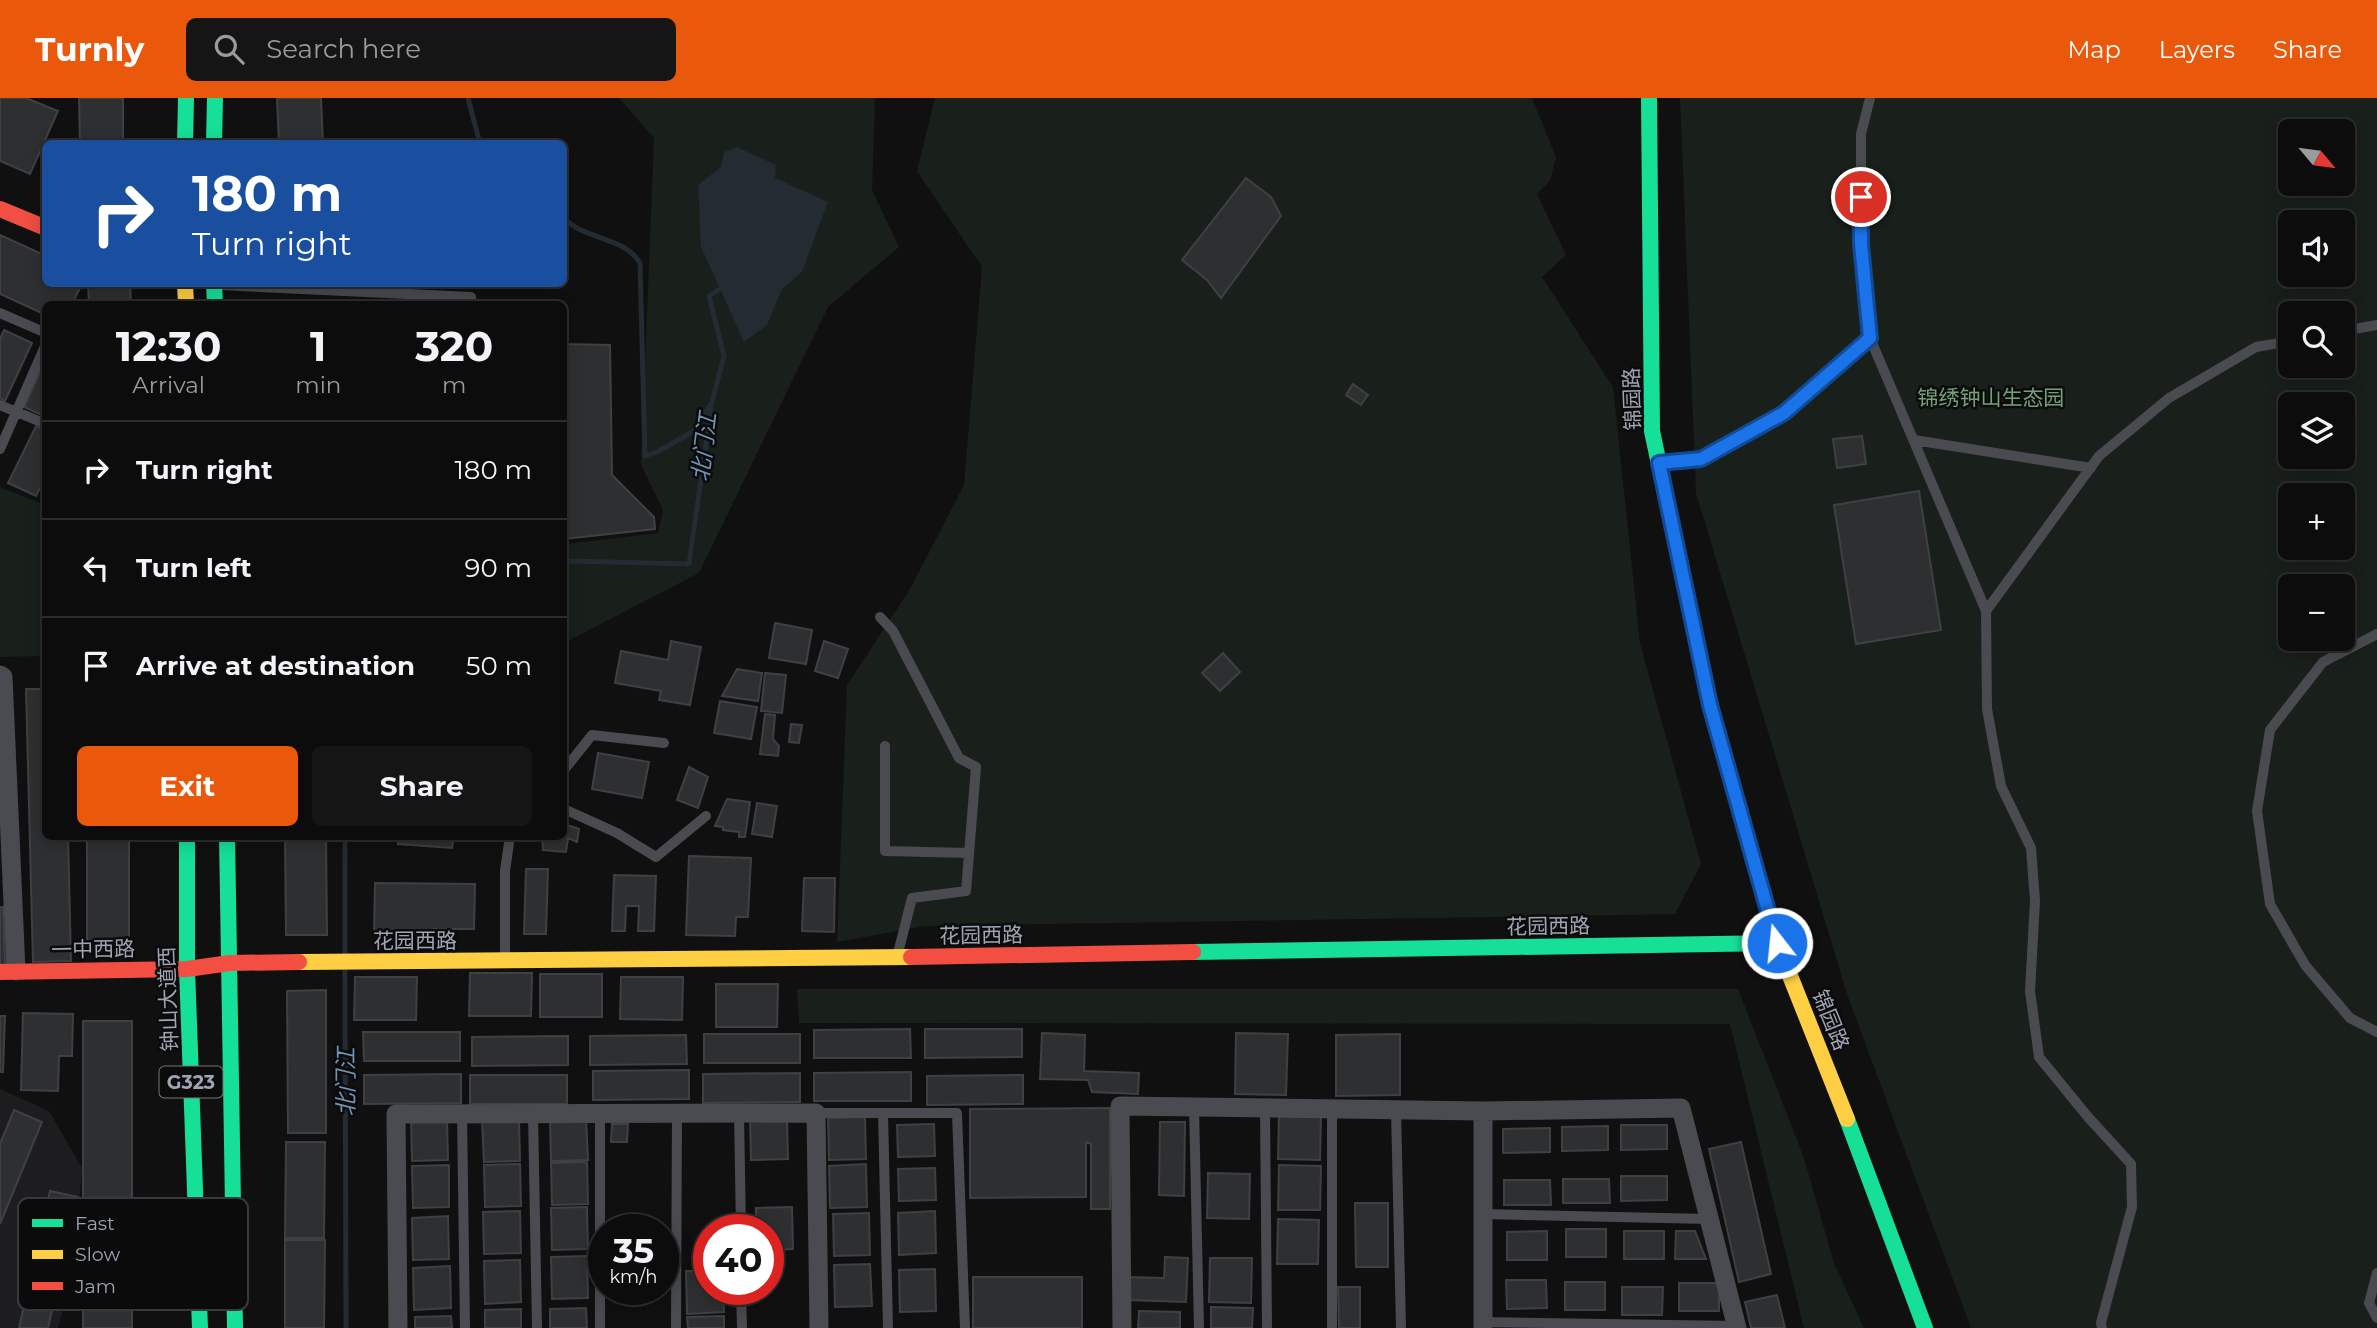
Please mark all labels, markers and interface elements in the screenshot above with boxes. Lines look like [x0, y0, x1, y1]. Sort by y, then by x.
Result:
search box [186, 18, 676, 81]
text: Turnly [35, 29, 144, 69]
icon: search [210, 30, 248, 68]
text: Search here [266, 33, 421, 65]
text: Map [2067, 35, 2121, 64]
text: Layers [2159, 35, 2235, 64]
text: Share [2273, 35, 2342, 64]
north arrow [2278, 119, 2356, 196]
map controls [2278, 119, 2355, 651]
text: 180 m [192, 164, 342, 223]
pin [1831, 167, 1891, 227]
icon: right [77, 168, 168, 259]
icon: arrive [1842, 178, 1880, 216]
button: sound [2278, 210, 2355, 287]
text: Turn right [192, 224, 352, 263]
button: search [2278, 301, 2355, 378]
text: 12:30 [116, 320, 221, 372]
text: 1 [310, 320, 327, 372]
text: 320 [415, 320, 493, 372]
street label: 锦园路 [1618, 367, 1646, 431]
text: Arrival [132, 371, 205, 399]
text: min [295, 371, 341, 399]
text: m [442, 371, 466, 399]
park label: 锦绣钟山生态园 [1918, 385, 2065, 410]
button: layers [2278, 392, 2355, 469]
water label: 北门江 [686, 408, 722, 483]
icon: right [77, 451, 115, 489]
text: Turn right [136, 454, 272, 486]
text: 180 m [454, 454, 532, 486]
button: + [2278, 483, 2355, 560]
icon: left [77, 549, 115, 587]
text: Turn left [136, 552, 252, 584]
text: 90 m [465, 552, 532, 584]
button: − [2278, 574, 2355, 651]
icon: arrive [77, 647, 115, 685]
text: Arrive at destination [136, 650, 415, 682]
text: 50 m [466, 650, 532, 682]
button: Exit [77, 746, 298, 826]
button: Share [312, 746, 532, 826]
position arrow [1740, 906, 1814, 980]
street label: 花园西路 [1506, 913, 1590, 939]
street label: 花园西路 [939, 922, 1023, 948]
street label: 花园西路 [373, 928, 457, 953]
street label: 一中西路 [51, 936, 135, 962]
street label: 钟山大道西 [154, 946, 182, 1052]
street label: 锦园路 [1808, 986, 1854, 1054]
water label: 北门江 [332, 1045, 360, 1117]
road number: G323 [160, 1066, 222, 1098]
legend [18, 1198, 248, 1310]
text: Fast [75, 1212, 115, 1235]
speed limit sign: 40 [693, 1214, 784, 1305]
text: 35 [613, 1229, 654, 1272]
text: Slow [75, 1243, 120, 1266]
text: km/h [609, 1266, 658, 1288]
text: Jam [74, 1275, 116, 1298]

